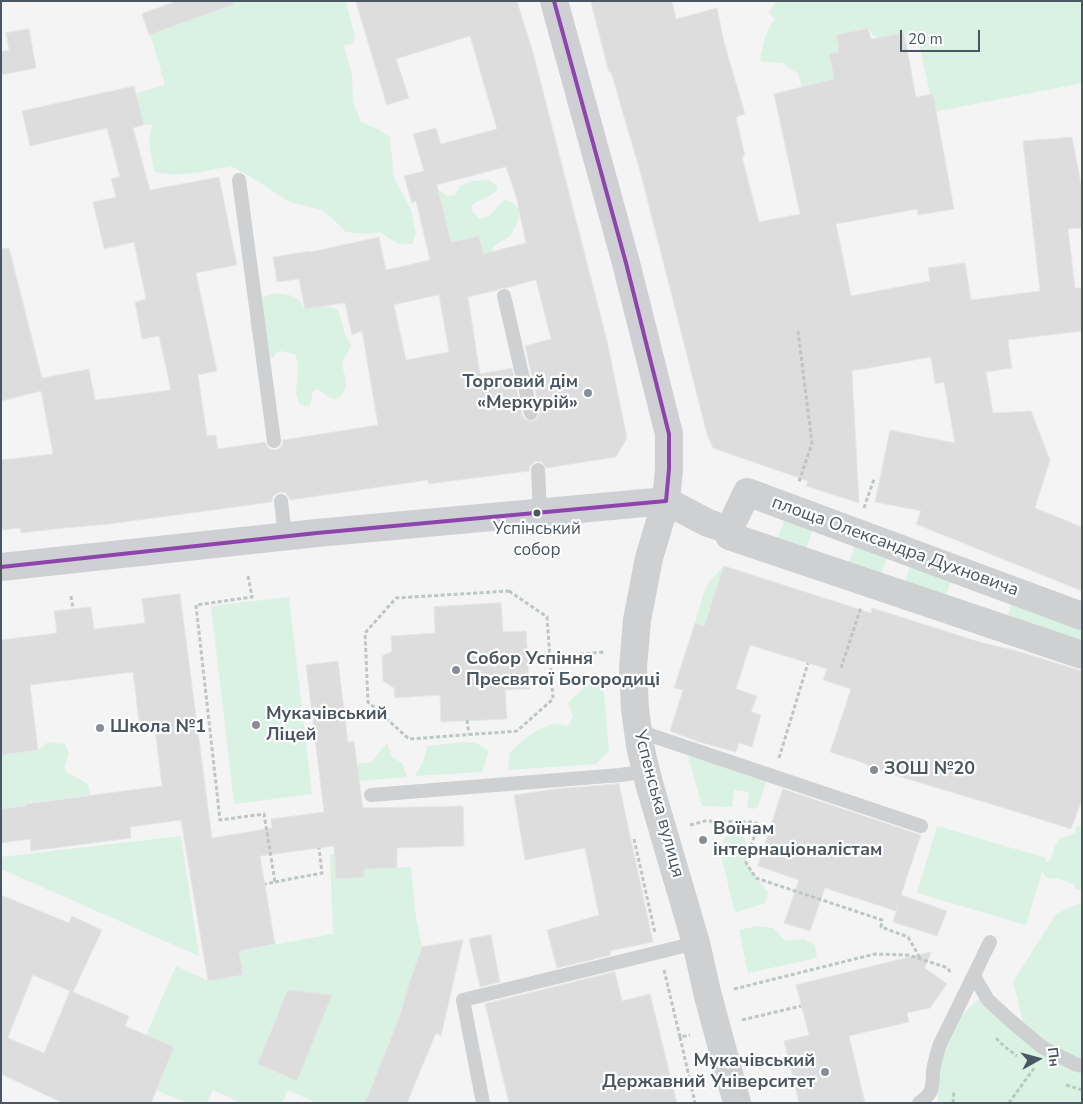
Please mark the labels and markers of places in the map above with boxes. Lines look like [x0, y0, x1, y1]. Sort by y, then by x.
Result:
place label: Торговий дім «Меркурій» [463, 372, 578, 414]
marker: Торговий дім «Меркурій» [582, 387, 594, 399]
marker: Успінський собор [532, 508, 542, 518]
place label: Успінський собор [493, 520, 581, 560]
place label: Собор Успіння Пресвятої Богородиці [466, 649, 660, 692]
marker: Собор Успіння Пресвятої Богородиці [450, 664, 462, 676]
place label: Мукачівський Ліцей [266, 704, 387, 746]
place label: Школа №1 [110, 717, 206, 739]
marker: Мукачівський Ліцей [250, 719, 262, 731]
marker: Школа №1 [94, 722, 106, 734]
place label: ЗОШ №20 [884, 759, 975, 781]
marker: ЗОШ №20 [868, 764, 880, 776]
place label: Воїнам інтернаціоналістам [713, 819, 882, 862]
marker: Воїнам інтернаціоналістам [697, 834, 709, 846]
place label: Мукачівський Державний Університет [602, 1051, 815, 1094]
marker: Мукачівський Державний Університет [819, 1066, 831, 1078]

